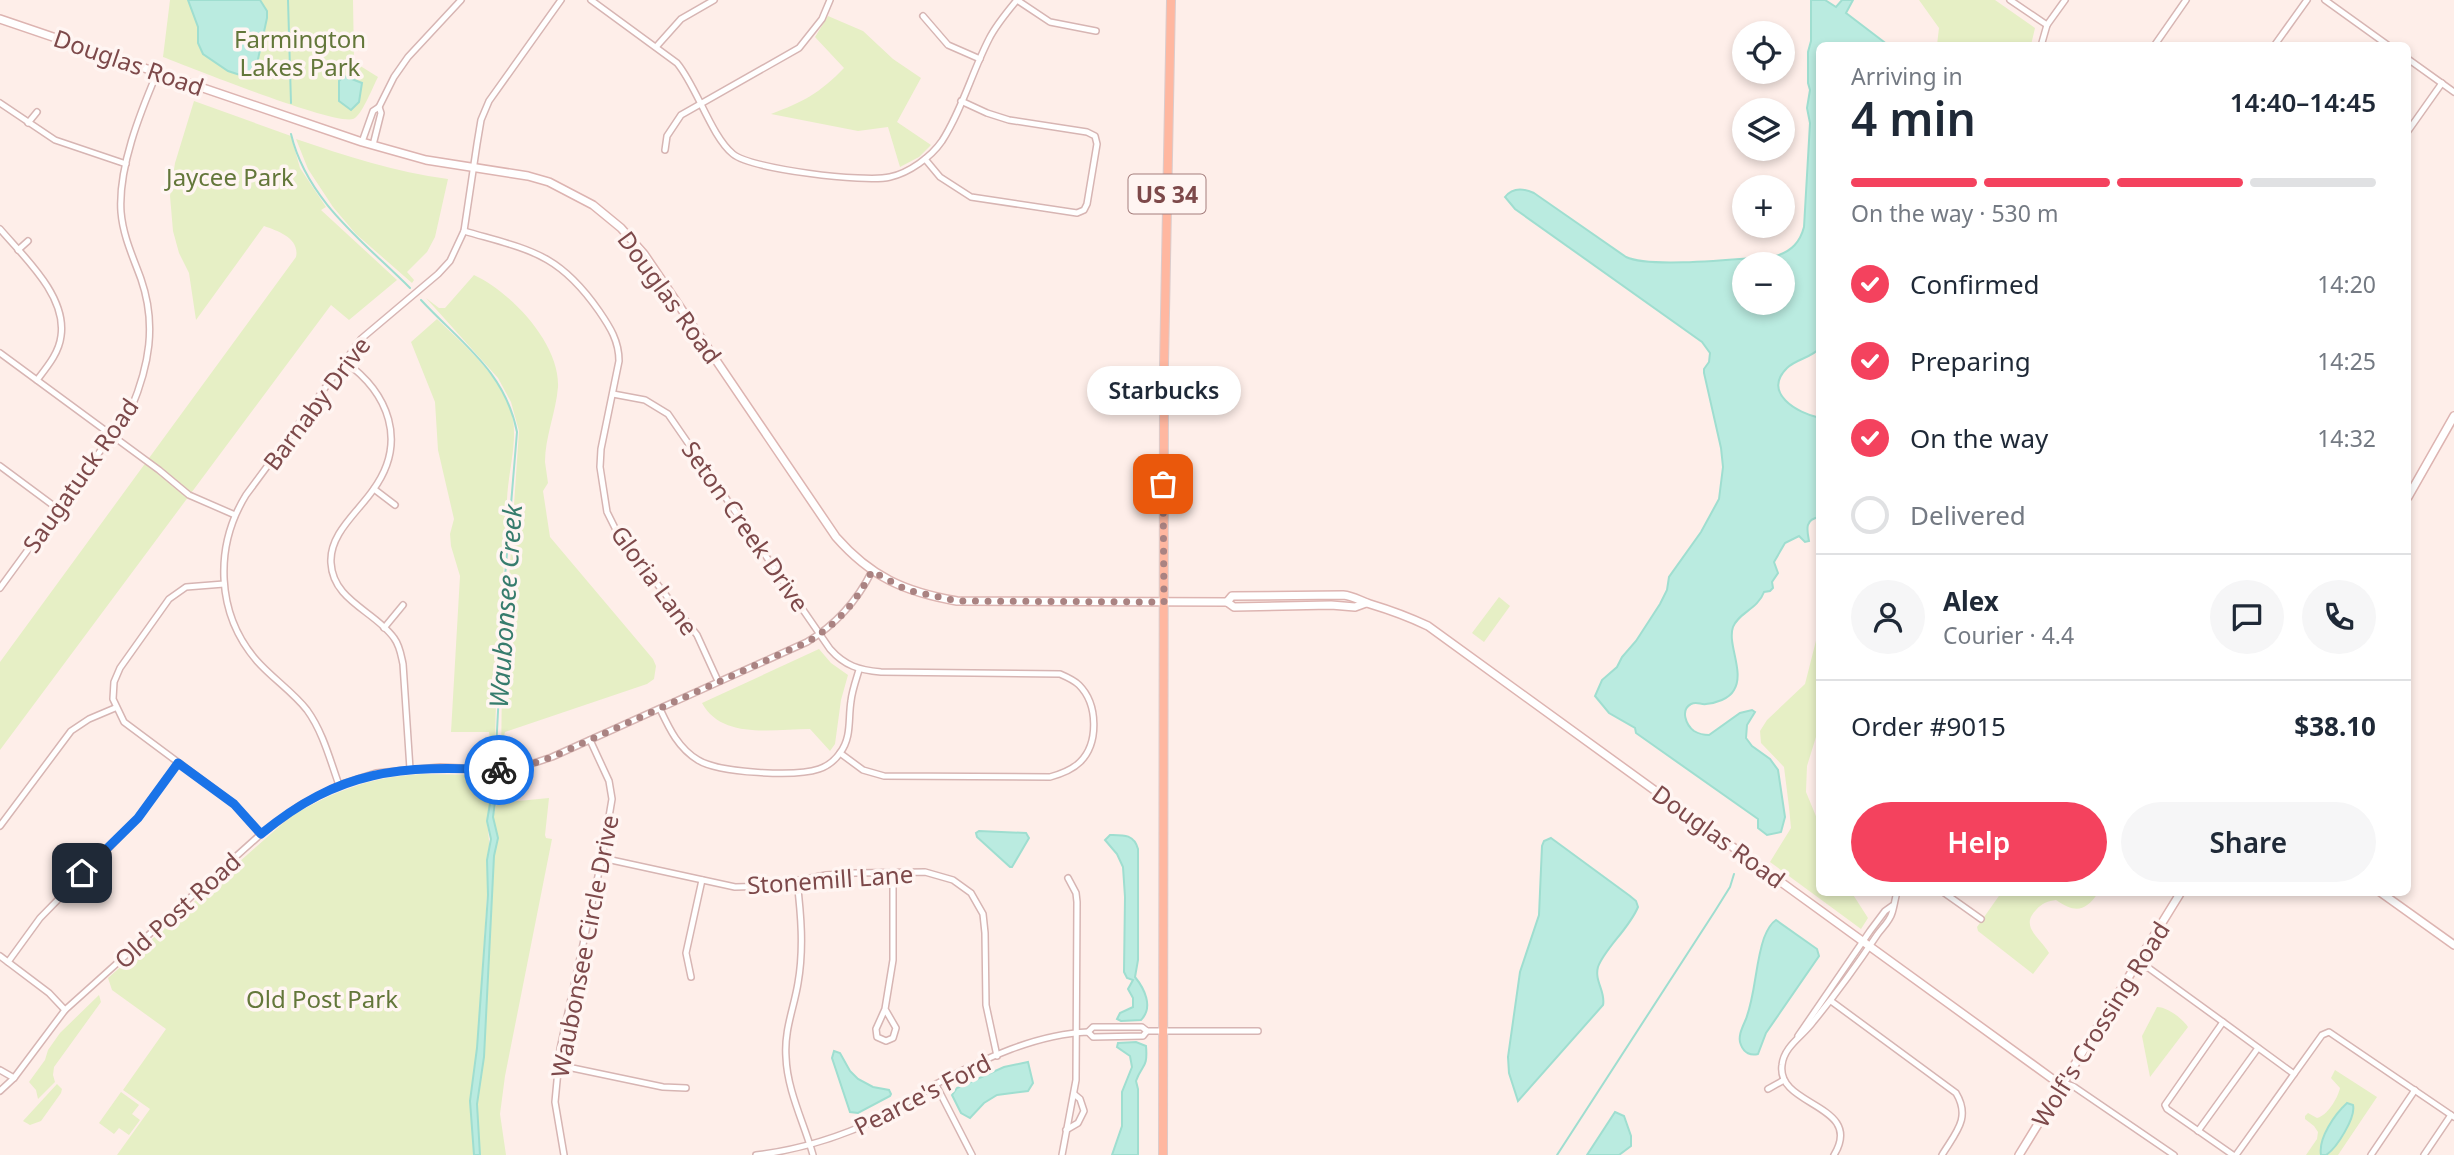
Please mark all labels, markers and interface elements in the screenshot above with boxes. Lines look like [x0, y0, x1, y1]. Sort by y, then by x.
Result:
street label: Douglas Road [50, 21, 208, 103]
map controls [1732, 21, 1795, 315]
button: locate [1732, 21, 1795, 84]
park label: Farmington Lakes Park [234, 22, 366, 83]
text: Arriving in [1851, 60, 1963, 92]
text: 14:40–14:45 [2230, 84, 2376, 120]
text: 4 min [1851, 87, 1976, 149]
button: layers [1732, 98, 1795, 161]
park label: Jaycee Park [164, 160, 294, 193]
road number: US 34 [1128, 174, 1206, 214]
button: + [1732, 175, 1795, 238]
text: On the way · 530 m [1851, 197, 2058, 229]
street label: Douglas Road [611, 224, 729, 370]
button: − [1732, 252, 1795, 315]
icon: check [1851, 265, 1889, 303]
text: Confirmed [1910, 266, 2040, 302]
text: 14:20 [2317, 268, 2376, 300]
street label: Barnaby Drive [255, 329, 377, 477]
icon: check [1851, 342, 1889, 380]
text: Preparing [1910, 343, 2031, 379]
text: 14:25 [2317, 345, 2376, 377]
callout: Starbucks [1086, 365, 1240, 414]
text: Starbucks [1109, 374, 1219, 406]
street label: Saugatuck Road [14, 391, 146, 559]
icon: check [1851, 419, 1889, 457]
text: On the way [1910, 420, 2048, 456]
text: 14:32 [2317, 422, 2376, 454]
street label: Seton Creek Drive [675, 434, 817, 618]
pin [1133, 454, 1193, 514]
icon: bag [1144, 465, 1182, 503]
text: Delivered [1910, 497, 2026, 533]
water label: Waubonsee Creek [480, 502, 530, 709]
street label: Gloria Lane [604, 518, 706, 642]
button: person [1851, 580, 1925, 654]
button: chat [2210, 580, 2284, 654]
button: phone [2302, 580, 2376, 654]
text: Alex [1943, 583, 1999, 619]
text: Courier · 4.4 [1943, 619, 2074, 651]
text: Order #9015 [1851, 708, 2006, 744]
text: $38.10 [2294, 708, 2376, 744]
courier [464, 735, 534, 805]
icon: bike [480, 751, 518, 789]
street label: Douglas Road [1646, 777, 1792, 895]
button: Help [1851, 802, 2107, 882]
button: Share [2121, 802, 2376, 882]
street label: Waubonsee Circle Drive [542, 812, 626, 1080]
pin [52, 843, 112, 903]
street label: Old Post Road [107, 845, 247, 975]
icon: home [63, 854, 101, 892]
street label: Stonemill Lane [746, 857, 914, 901]
street label: Wolf's Crossing Road [2023, 915, 2177, 1133]
park label: Old Post Park [246, 982, 398, 1015]
street label: Pearce's Ford [848, 1045, 996, 1143]

